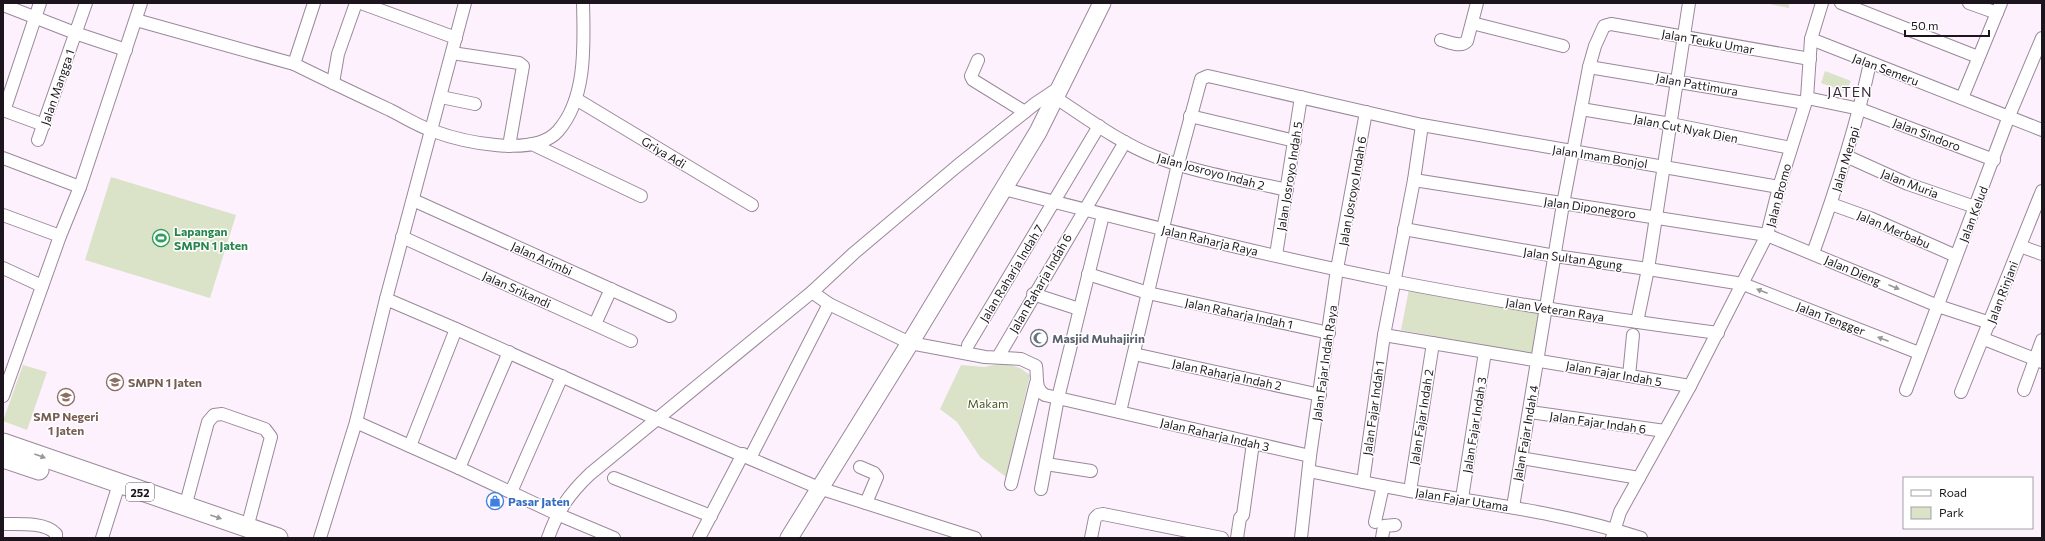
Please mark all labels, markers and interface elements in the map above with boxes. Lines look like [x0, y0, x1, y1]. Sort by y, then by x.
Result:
scale bar [1905, 12, 1989, 38]
text: 50 m [1911, 18, 1939, 32]
street label: Jalan Teuku Umar [1660, 26, 1756, 57]
street label: Jalan Mangga 1 [37, 47, 77, 127]
street label: Jalan Semeru [1850, 50, 1921, 89]
street label: Jalan Pattimura [1655, 70, 1739, 99]
district label: JATEN [1827, 83, 1873, 100]
street label: Jalan Cut Nyak Dien [1633, 111, 1739, 146]
street label: Jalan Sindoro [1891, 115, 1963, 154]
street label: Jalan Josroyo Indah 5 [1273, 120, 1306, 232]
street label: Jalan Merapi [1828, 125, 1862, 193]
street label: Griya Adi [639, 133, 689, 171]
street label: Jalan Josroyo Indah 6 [1335, 135, 1370, 247]
street label: Jalan Imam Bonjol [1551, 142, 1649, 171]
street label: Jalan Josroyo Indah 2 [1156, 150, 1267, 193]
street label: Jalan Bromo [1763, 162, 1794, 229]
street label: Jalan Muria [1879, 166, 1941, 201]
street label: Jalan Kelud [1956, 184, 1991, 244]
street label: Jalan Diponegoro [1543, 194, 1637, 221]
street label: Jalan Merbabu [1855, 207, 1933, 252]
street label: Jalan Raharja Indah 7 [976, 222, 1046, 325]
street label: Jalan Raharja Raya [1160, 222, 1260, 259]
place label: Lapangan SMPN 1 Jaten [174, 224, 248, 253]
sports icon: Lapangan SMPN 1 Jaten [151, 228, 171, 248]
street label: Jalan Raharja Indah 6 [1006, 231, 1075, 336]
street label: Jalan Arimbi [509, 238, 575, 279]
street label: Jalan Sultan Agung [1522, 244, 1624, 273]
street label: Jalan Dieng [1822, 252, 1884, 289]
street label: Jalan Rinjani [1984, 259, 2021, 325]
street label: Jalan Srikandi [480, 268, 553, 311]
one-way arrow [1888, 284, 1899, 290]
one-way arrow [1756, 288, 1768, 294]
street label: Jalan Veteran Raya [1505, 294, 1605, 325]
street label: Jalan Raharja Indah 1 [1184, 295, 1294, 332]
street label: Jalan Tengger [1794, 299, 1867, 338]
street label: Jalan Fajar Indah Raya [1309, 304, 1340, 422]
mosque icon: Masjid Muhajirin [1029, 328, 1049, 348]
place label: Masjid Muhajirin [1052, 331, 1145, 345]
one-way arrow [1877, 335, 1889, 341]
street label: Jalan Raharja Indah 2 [1171, 356, 1283, 393]
street label: Jalan Fajar Indah 5 [1565, 358, 1663, 389]
street label: Jalan Fajar Indah 1 [1359, 360, 1388, 456]
street label: Jalan Fajar Indah 2 [1407, 368, 1437, 466]
school or university icon: SMPN 1 Jaten [105, 372, 125, 392]
place label: SMPN 1 Jaten [128, 375, 202, 390]
street label: Jalan Fajar Indah 3 [1459, 376, 1490, 474]
street label: Jalan Fajar Indah 4 [1510, 384, 1541, 482]
school or university icon: SMP Negeri 1 Jaten [56, 387, 76, 407]
park label: Makam [968, 396, 1008, 410]
street label: Jalan Fajar Indah 6 [1549, 408, 1647, 437]
place label: SMP Negeri 1 Jaten [33, 409, 99, 438]
street label: Jalan Raharja Indah 3 [1159, 415, 1271, 454]
one-way arrow [34, 454, 46, 460]
legend [1903, 477, 2033, 529]
road number: 252 [126, 483, 154, 501]
street label: Jalan Fajar Utama [1414, 485, 1510, 514]
text: Road [1939, 485, 1967, 499]
shop icon: Pasar Jaten [485, 491, 505, 511]
place label: Pasar Jaten [508, 494, 570, 509]
text: Park [1939, 505, 1965, 519]
one-way arrow [210, 514, 222, 520]

